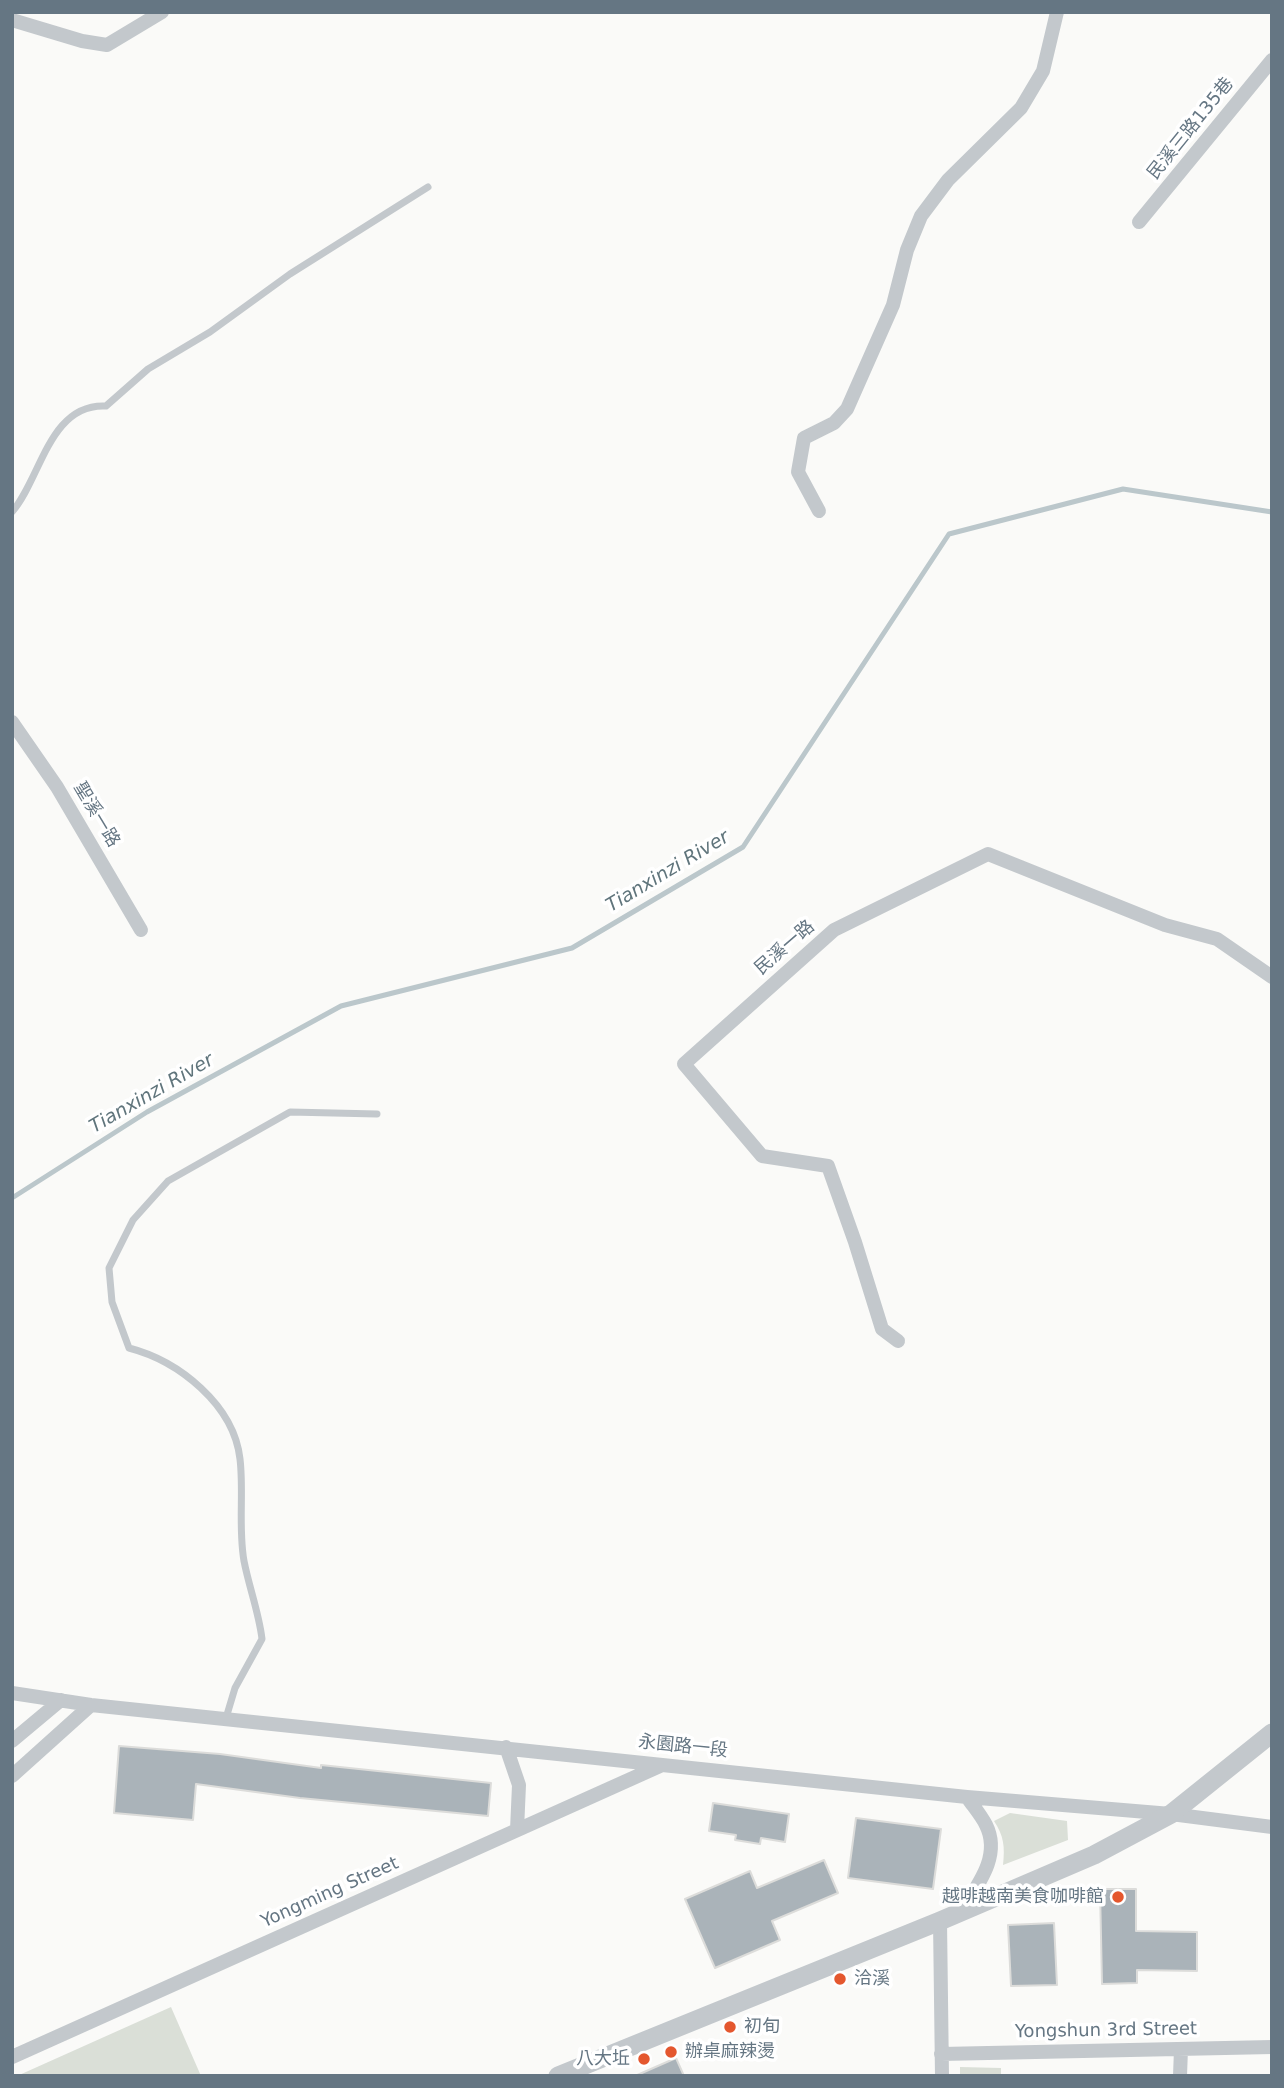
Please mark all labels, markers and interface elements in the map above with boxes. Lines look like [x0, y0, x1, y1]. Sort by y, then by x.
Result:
street label: 民溪三路135巷 [1143, 74, 1239, 184]
street label: 聖溪一路 [68, 779, 124, 851]
water label: Tianxinzi River [602, 826, 734, 918]
street label: 民溪一路 [751, 916, 819, 980]
water label: Tianxinzi River [86, 1049, 218, 1139]
street label: 永園路一段 [637, 1732, 729, 1762]
street label: Yongming Street [258, 1853, 402, 1933]
place label: 越啡越南美食咖啡館 [942, 1886, 1104, 1908]
marker: 越啡越南美食咖啡館 [1110, 1889, 1126, 1905]
place label: 洽溪 [854, 1968, 890, 1990]
marker: 洽溪 [832, 1971, 848, 1987]
place label: 初旬 [744, 2016, 780, 2038]
marker: 初旬 [722, 2019, 738, 2035]
street label: Yongshun 3rd Street [1015, 2019, 1197, 2043]
place label: 辦桌麻辣燙 [685, 2041, 775, 2063]
marker: 辦桌麻辣燙 [663, 2044, 679, 2060]
place label: 八大坵 [576, 2048, 630, 2070]
marker: 八大坵 [636, 2051, 652, 2067]

